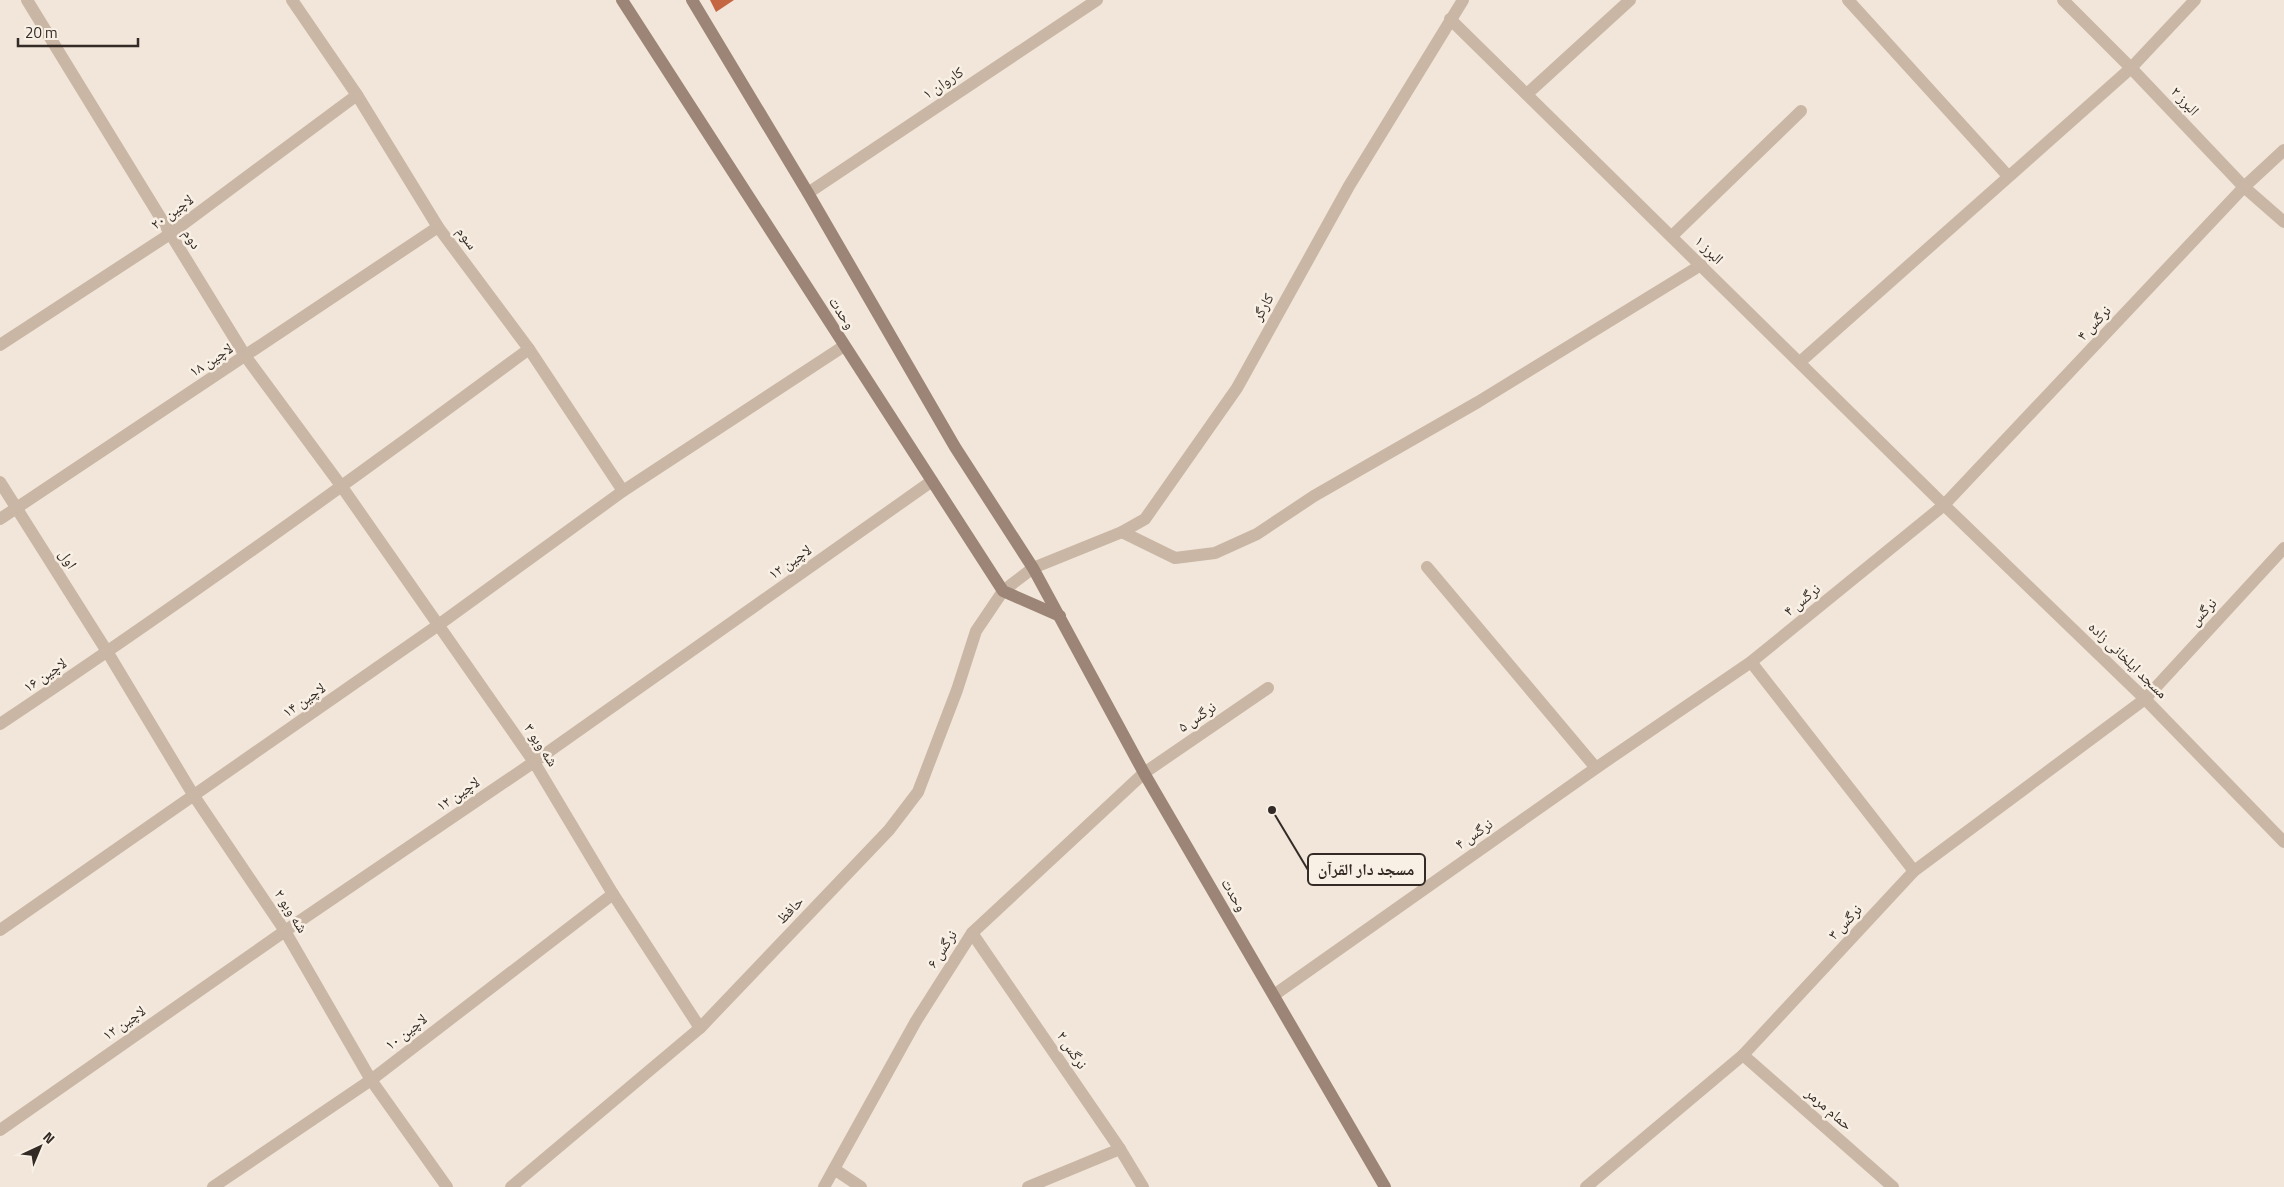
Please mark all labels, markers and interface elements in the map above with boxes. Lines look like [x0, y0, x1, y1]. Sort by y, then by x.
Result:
scale bar [18, 15, 138, 47]
text: 20 m [25, 21, 58, 44]
street label: کاروان ۱ [918, 60, 968, 105]
street label: البرز ۲ [2166, 81, 2205, 121]
street label: لاچین ۲۰ [145, 188, 198, 235]
street label: سوم [451, 221, 484, 254]
street label: دوم [177, 224, 208, 254]
street label: البرز ۱ [1689, 230, 1729, 269]
street label: کارگر [1245, 289, 1279, 326]
street label: وحدت [823, 292, 862, 334]
street label: نرگس ۴ [2071, 300, 2116, 346]
street label: لاچین ۱۸ [184, 337, 237, 382]
street label: لاچین ۱۲ [763, 538, 816, 585]
street label: اول [54, 544, 83, 573]
street label: نرگس ۴ [1778, 578, 1825, 622]
street label: نرگس [2183, 592, 2222, 631]
street label: مسجد ایلخانی زاده [2083, 616, 2173, 704]
street label: لاچین ۱۶ [18, 652, 71, 698]
street label: لاچین ۱۴ [277, 676, 330, 723]
street label: نرگس ۵ [1173, 695, 1220, 738]
street label: شه وبو ۳ [518, 718, 564, 771]
street label: لاچین ۱۲ [431, 771, 484, 817]
street label: نرگس ۴ [1450, 812, 1497, 855]
callout: مسجد دار القرآن [1308, 854, 1425, 885]
text: مسجد دار القرآن [1318, 857, 1414, 881]
street label: وحدت [1216, 874, 1253, 916]
street label: شه وبو ۲ [269, 884, 314, 937]
street label: حافظ [771, 890, 809, 929]
street label: نرگس ۳ [1822, 899, 1867, 945]
street label: نرگس ۶ [921, 925, 963, 972]
street label: لاچین ۱۲ [97, 999, 150, 1046]
street label: لاچین ۱۰ [380, 1008, 432, 1056]
street label: نرگس ۲ [1051, 1026, 1094, 1073]
street label: حمام مرمر [1800, 1081, 1858, 1136]
north arrow [15, 1122, 65, 1172]
text: N [39, 1126, 60, 1148]

